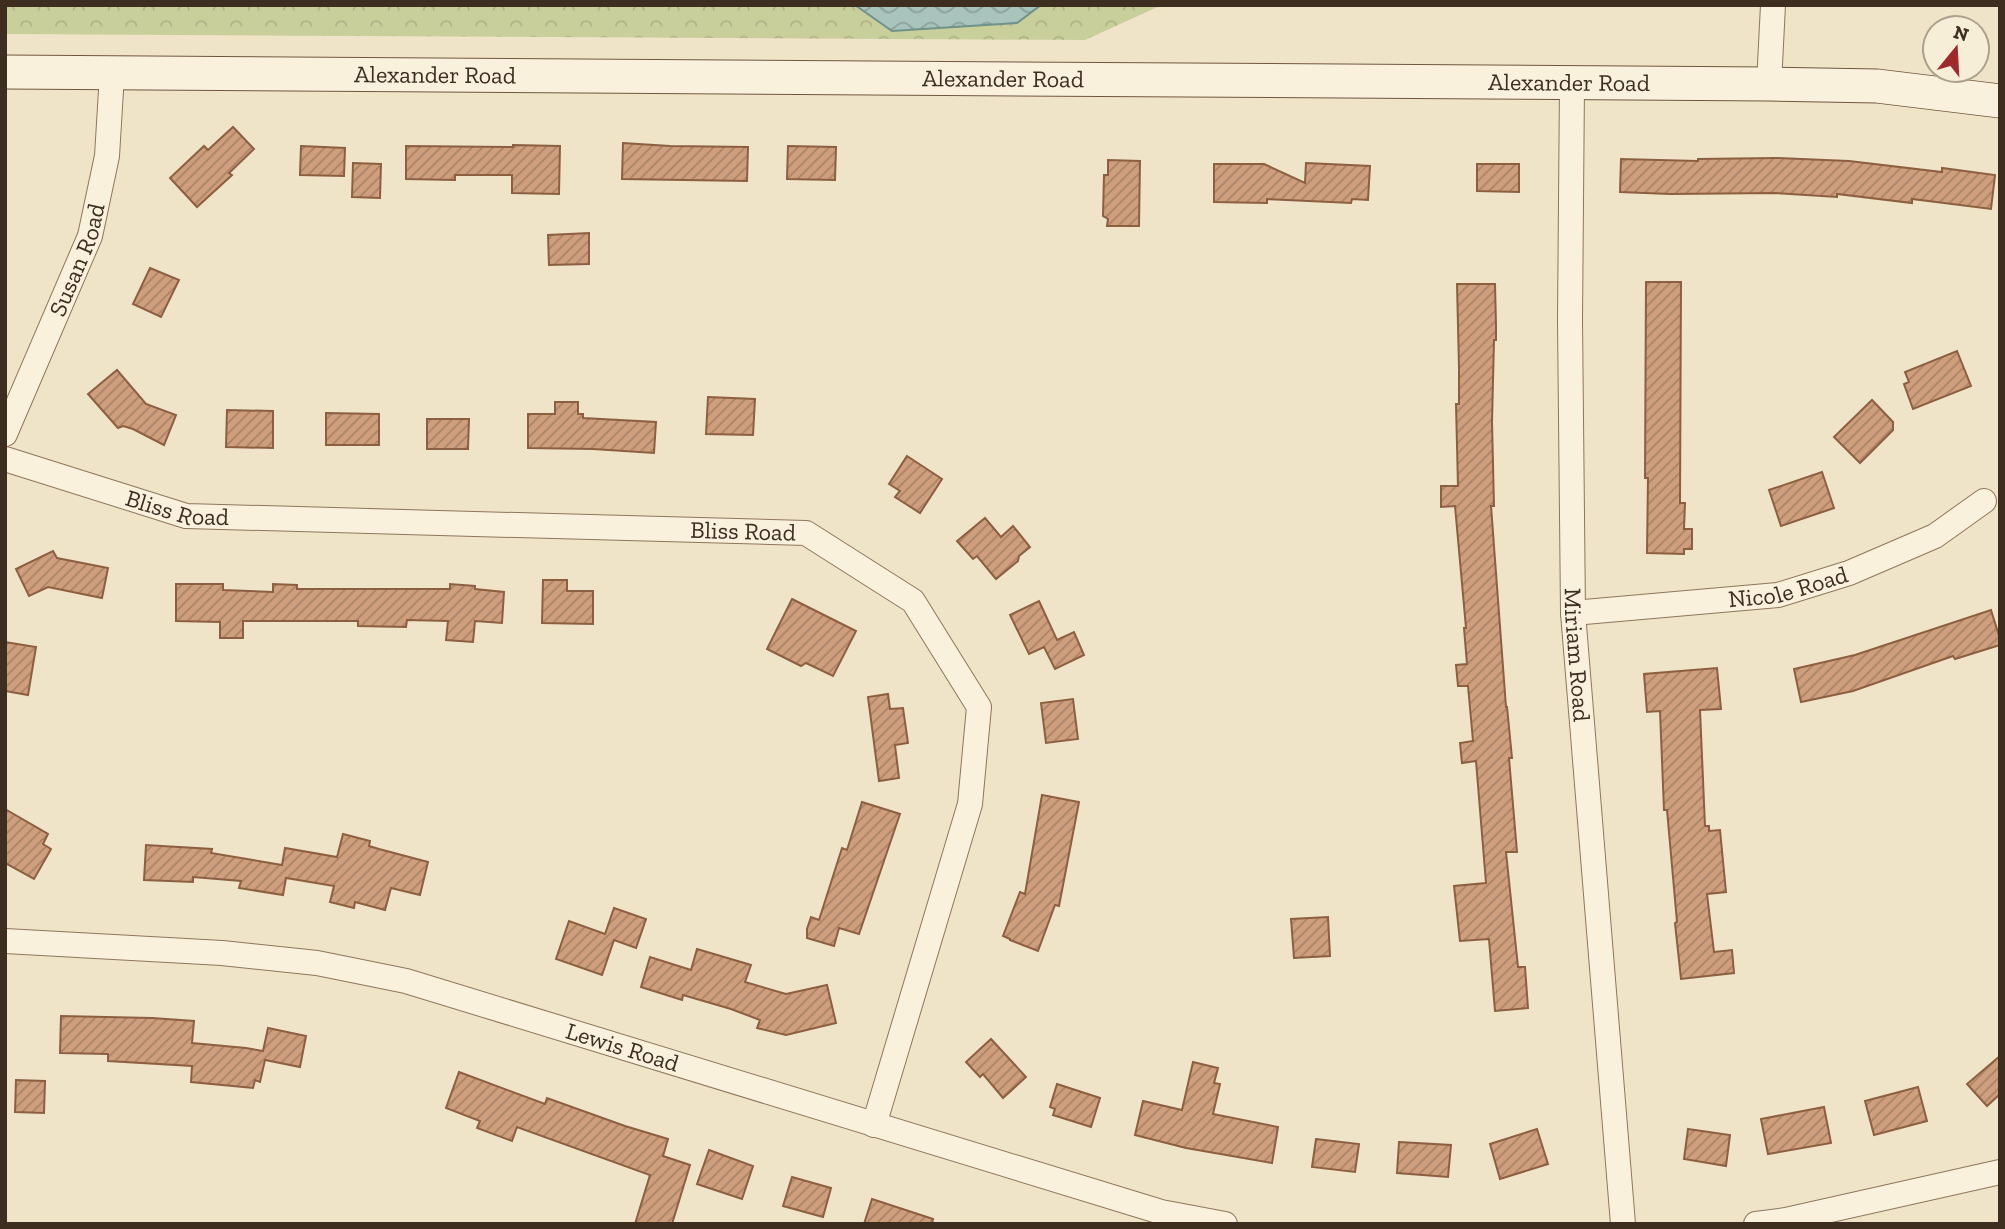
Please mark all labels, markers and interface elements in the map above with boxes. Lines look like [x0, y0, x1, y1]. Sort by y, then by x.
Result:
north arrow [1921, 14, 1991, 84]
text: N [1951, 20, 1972, 46]
street label: Alexander Road [354, 59, 516, 89]
street label: Alexander Road [922, 63, 1084, 93]
street label: Alexander Road [1488, 67, 1650, 97]
street label: Susan Road [42, 200, 111, 321]
street label: Bliss Road [122, 483, 229, 531]
street label: Bliss Road [690, 515, 796, 547]
street label: Nicole Road [1727, 559, 1851, 613]
street label: Miriam Road [1559, 588, 1597, 723]
street label: Lewis Road [562, 1016, 683, 1078]

